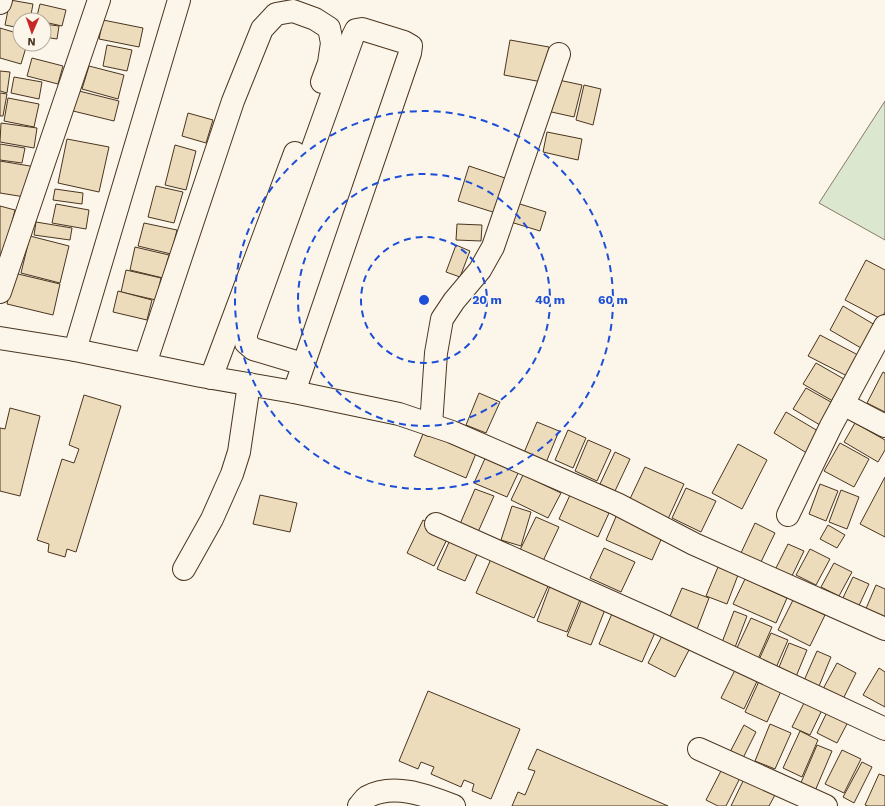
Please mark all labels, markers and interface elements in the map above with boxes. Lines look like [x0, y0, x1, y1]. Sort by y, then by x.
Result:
north arrow [12, 12, 52, 52]
text: N [27, 35, 36, 48]
centre of rings [417, 293, 431, 307]
text: 20 m [472, 293, 502, 307]
text: 40 m [535, 293, 565, 307]
text: 60 m [598, 293, 628, 307]

